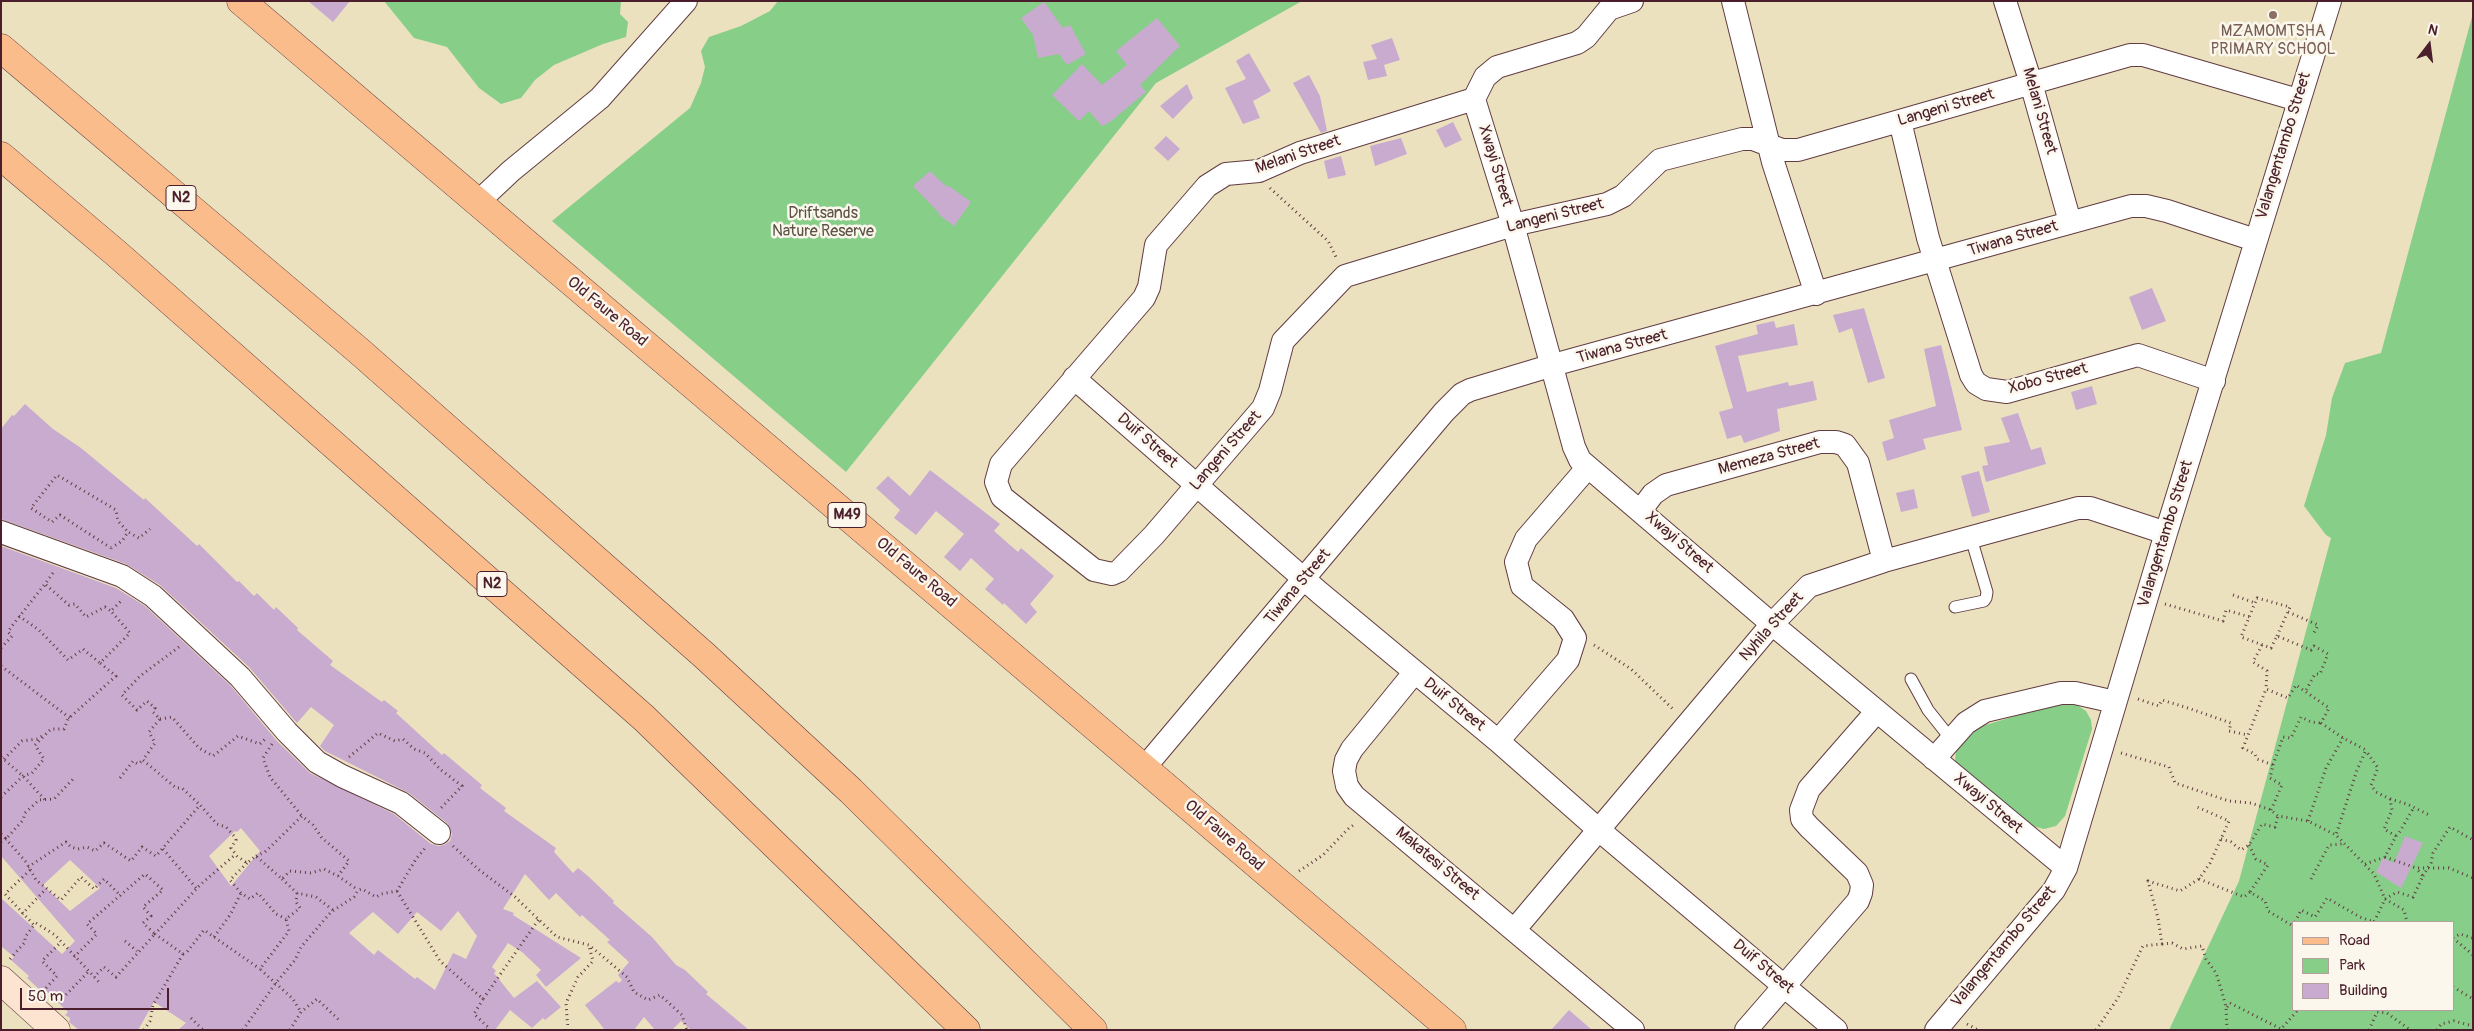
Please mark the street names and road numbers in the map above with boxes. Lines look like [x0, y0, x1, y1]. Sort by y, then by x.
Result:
street label: Melani Street [2018, 66, 2060, 156]
street label: Valangentambo Street [2252, 70, 2316, 222]
street label: Langeni Street [1896, 85, 1996, 131]
street label: Xwayi Street [1474, 123, 1516, 209]
street label: Melani Street [1253, 131, 1343, 179]
road number: N2 [166, 186, 196, 210]
street label: Langeni Street [1504, 195, 1606, 237]
street label: Tiwana Street [1966, 217, 2060, 261]
street label: Old Faure Road [563, 273, 651, 351]
street label: Tiwana Street [1575, 326, 1669, 368]
street label: Xobo Street [2006, 359, 2090, 399]
street label: Langeni Street [1186, 407, 1266, 495]
street label: Duif Street [1113, 409, 1181, 473]
street label: Memeza Street [1716, 434, 1822, 480]
street label: Valangentambo Street [2134, 458, 2198, 610]
road number: M49 [828, 502, 866, 528]
street label: Xwayi Street [1641, 508, 1717, 578]
street label: Old Faure Road [872, 534, 960, 612]
street label: Tiwana Street [1261, 545, 1335, 629]
road number: N2 [477, 572, 507, 596]
street label: Nyhila Street [1736, 589, 1808, 665]
street label: Duif Street [1419, 674, 1489, 736]
street label: Xwayi Street [1950, 770, 2026, 838]
street label: Old Faure Road [1180, 796, 1268, 876]
street label: Makatesi Street [1391, 823, 1483, 905]
street label: Valangentambo Street [1948, 882, 2060, 1012]
street label: Duif Street [1728, 936, 1798, 998]

